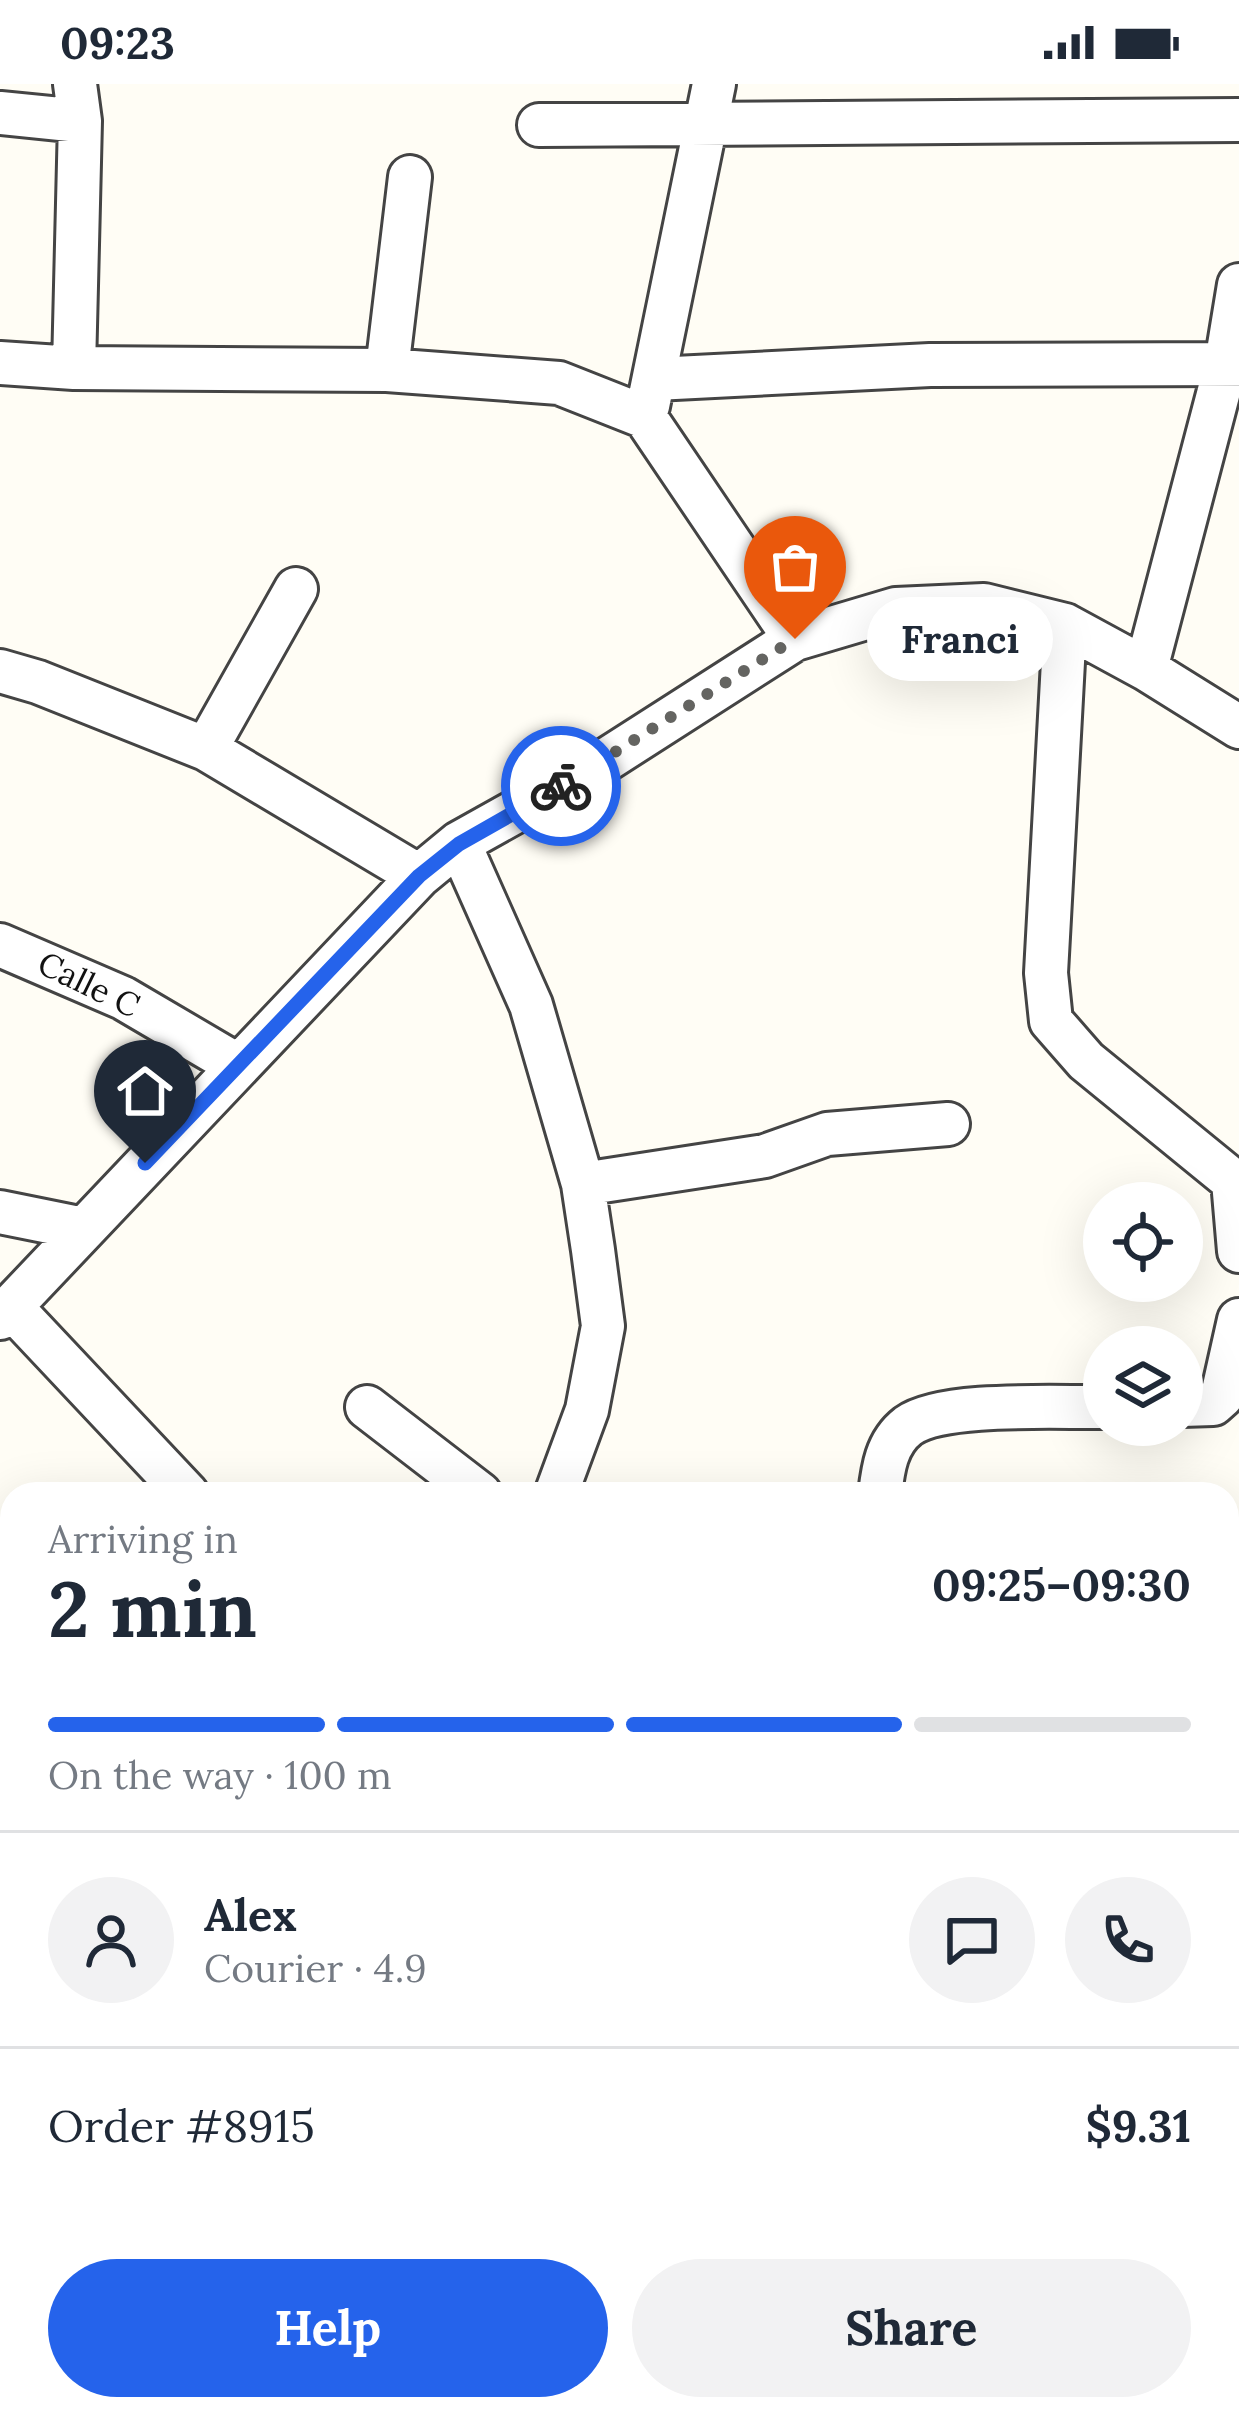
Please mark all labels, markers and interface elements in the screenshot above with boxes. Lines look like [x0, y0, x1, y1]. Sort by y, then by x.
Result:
text: 09:23 [60, 14, 175, 71]
pin [744, 516, 846, 639]
icon: bag [762, 534, 828, 600]
callout: Franci [867, 597, 1053, 681]
text: Franci [901, 614, 1019, 664]
courier [501, 726, 621, 846]
icon: bike [528, 753, 594, 819]
street label: Calle C [31, 942, 147, 1026]
pin [94, 1040, 196, 1163]
icon: home [112, 1058, 178, 1124]
map controls [1083, 1182, 1203, 1446]
button: locate [1083, 1182, 1203, 1302]
button: layers [1083, 1326, 1203, 1446]
text: Arriving in [48, 1514, 238, 1564]
text: 09:25–09:30 [932, 1556, 1191, 1613]
text: 2 min [48, 1559, 257, 1658]
text: On the way · 100 m [48, 1750, 392, 1800]
button: person [48, 1877, 174, 2003]
button: chat [909, 1877, 1035, 2003]
button: phone [1065, 1877, 1191, 2003]
text: Alex [204, 1886, 297, 1943]
text: Courier · 4.9 [204, 1943, 427, 1993]
text: Order #8915 [48, 2097, 315, 2154]
text: $9.31 [1085, 2097, 1191, 2154]
button: Help [48, 2259, 608, 2397]
button: Share [632, 2259, 1191, 2397]

